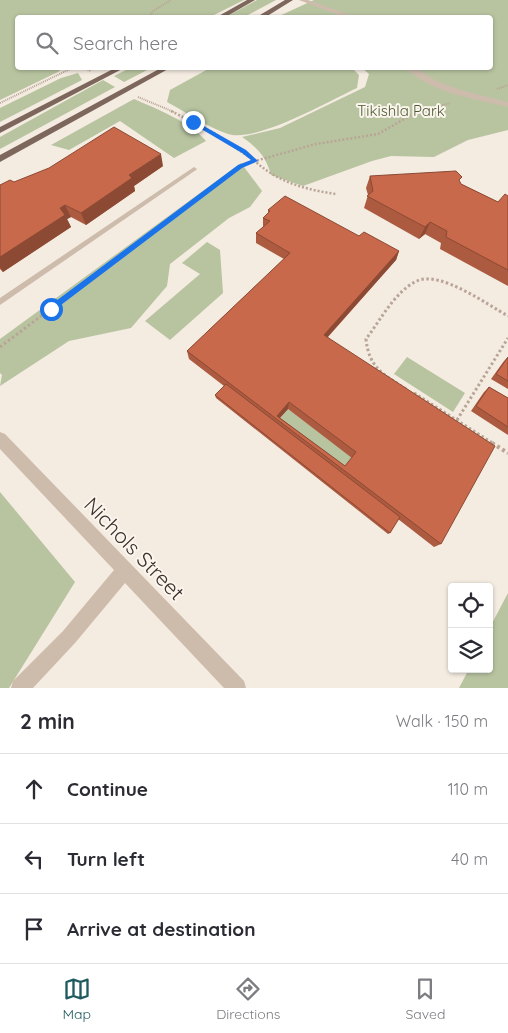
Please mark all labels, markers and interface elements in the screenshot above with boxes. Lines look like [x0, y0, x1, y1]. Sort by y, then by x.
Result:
search box [15, 15, 493, 70]
icon: search [33, 29, 61, 57]
text: Search here [73, 31, 178, 55]
park label: Tikishla Park [357, 101, 445, 120]
route end [182, 111, 205, 134]
route start [40, 298, 63, 321]
street label: Nichols Street [79, 491, 190, 605]
map controls [448, 583, 493, 673]
button: locate [448, 583, 493, 628]
button: layers [448, 628, 493, 673]
text: 2 min [20, 708, 75, 734]
text: Walk · 150 m [396, 711, 488, 731]
icon: ahead [20, 775, 48, 803]
text: Continue [67, 777, 148, 801]
text: 110 m [448, 779, 488, 799]
icon: left [20, 845, 48, 873]
text: Turn left [67, 847, 145, 871]
text: 40 m [451, 849, 488, 869]
icon: arrive [20, 915, 48, 943]
text: Arrive at destination [67, 917, 256, 941]
tab: Map [63, 975, 91, 1023]
tab: Directions [216, 975, 280, 1023]
tab: Saved [405, 975, 445, 1023]

